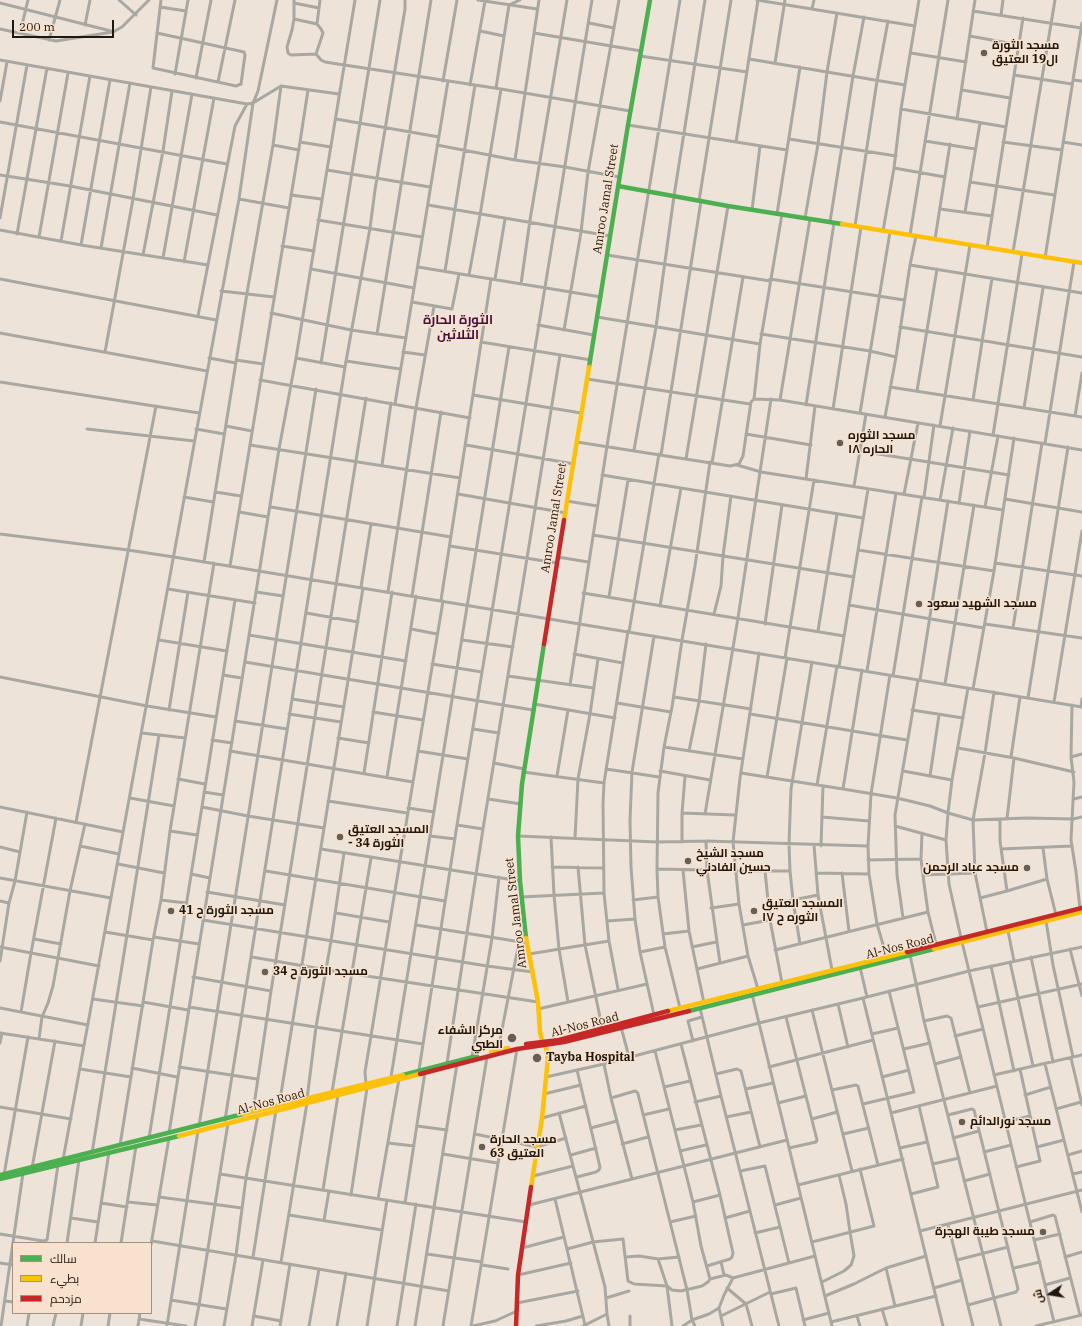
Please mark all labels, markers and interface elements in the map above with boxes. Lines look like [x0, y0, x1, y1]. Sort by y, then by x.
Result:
scale bar [14, 12, 116, 38]
text: 200 m [19, 19, 55, 34]
place label: مسجد الثورة ال19 العتيق [992, 39, 1060, 67]
marker: مسجد الثورة ال19 العتيق [979, 48, 989, 58]
street label: Amroo Jamal Street [590, 143, 622, 255]
district label: الثورة الحارة الثلاثين [423, 312, 493, 343]
place label: مسجد الثوره الحاره ١٨ [848, 429, 916, 457]
marker: مسجد الثوره الحاره ١٨ [835, 438, 845, 448]
street label: Amroo Jamal Street [538, 462, 570, 574]
place label: مسجد الشهيد سعود [927, 597, 1037, 611]
marker: مسجد الشهيد سعود [914, 599, 924, 609]
place label: المسجد العتيق - الثورة 34 [348, 823, 429, 851]
marker: المسجد العتيق - الثورة 34 [335, 832, 345, 842]
place label: مسجد الشيخ حسين الفادني [696, 847, 771, 875]
marker: مسجد الشيخ حسين الفادني [683, 856, 693, 866]
street label: Amroo Jamal Street [502, 857, 530, 969]
place label: مسجد عباد الرحمن [923, 861, 1019, 875]
marker: مسجد عباد الرحمن [1022, 863, 1032, 873]
place label: المسجد العتيق الثوره ح ١٧ [762, 897, 843, 925]
place label: مسجد الثورة ح 41 [179, 904, 274, 918]
marker: مسجد الثورة ح 41 [166, 906, 176, 916]
marker: المسجد العتيق الثوره ح ١٧ [749, 906, 759, 916]
street label: Al-Nos Road [864, 932, 936, 962]
place label: مسجد الثورة ح 34 [273, 965, 368, 979]
marker: مسجد الثورة ح 34 [260, 967, 270, 977]
street label: Al-Nos Road [549, 1010, 621, 1040]
place label: مركز الشفاء الطبي [438, 1024, 503, 1052]
marker: مركز الشفاء الطبي [506, 1032, 518, 1044]
place label: Tayba Hospital [546, 1051, 635, 1065]
marker: Tayba Hospital [531, 1052, 543, 1064]
street label: Al-Nos Road [235, 1086, 307, 1118]
place label: مسجد نورالدائم [970, 1115, 1051, 1129]
marker: مسجد نورالدائم [957, 1117, 967, 1127]
place label: مسجد الحارة 63 العتيق [490, 1133, 557, 1161]
marker: مسجد الحارة 63 العتيق [477, 1142, 487, 1152]
place label: مسجد طيبة الهجرة [935, 1225, 1035, 1239]
marker: مسجد طيبة الهجرة [1038, 1227, 1048, 1237]
legend [12, 1242, 152, 1314]
text: سالك [50, 1251, 77, 1266]
text: بطيء [50, 1271, 79, 1286]
north arrow [1030, 1274, 1070, 1314]
text: ش [1030, 1288, 1047, 1305]
text: مزدحم [50, 1291, 82, 1306]

